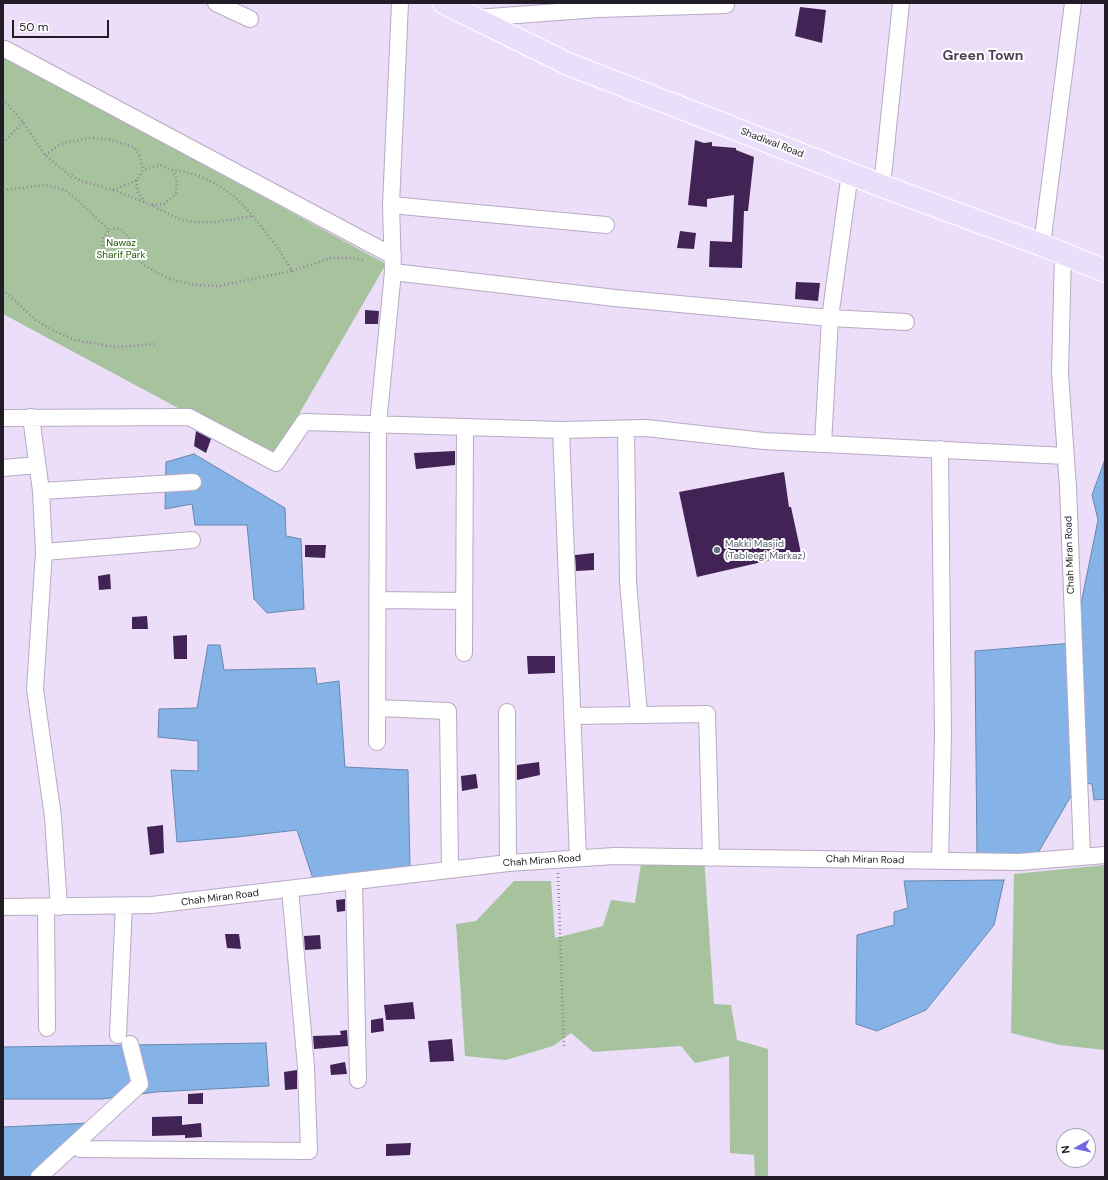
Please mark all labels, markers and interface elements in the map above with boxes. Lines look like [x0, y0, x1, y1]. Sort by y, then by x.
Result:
scale bar [14, 12, 111, 38]
text: 50 m [19, 19, 48, 35]
district label: Green Town [943, 48, 1023, 64]
street label: Shadiwal Road [739, 125, 805, 161]
park label: Nawaz Sharif Park [97, 237, 145, 260]
street label: Chah Miran Road [1063, 516, 1077, 594]
place label: Makki Masjid (Tableegi Markaz) [725, 538, 806, 562]
marker: Makki Masjid (Tableegi Markaz) [712, 545, 722, 555]
street label: Chah Miran Road [502, 852, 582, 870]
street label: Chah Miran Road [826, 853, 904, 867]
street label: Chah Miran Road [180, 887, 260, 909]
north arrow [1056, 1128, 1096, 1168]
text: N [1058, 1145, 1073, 1154]

